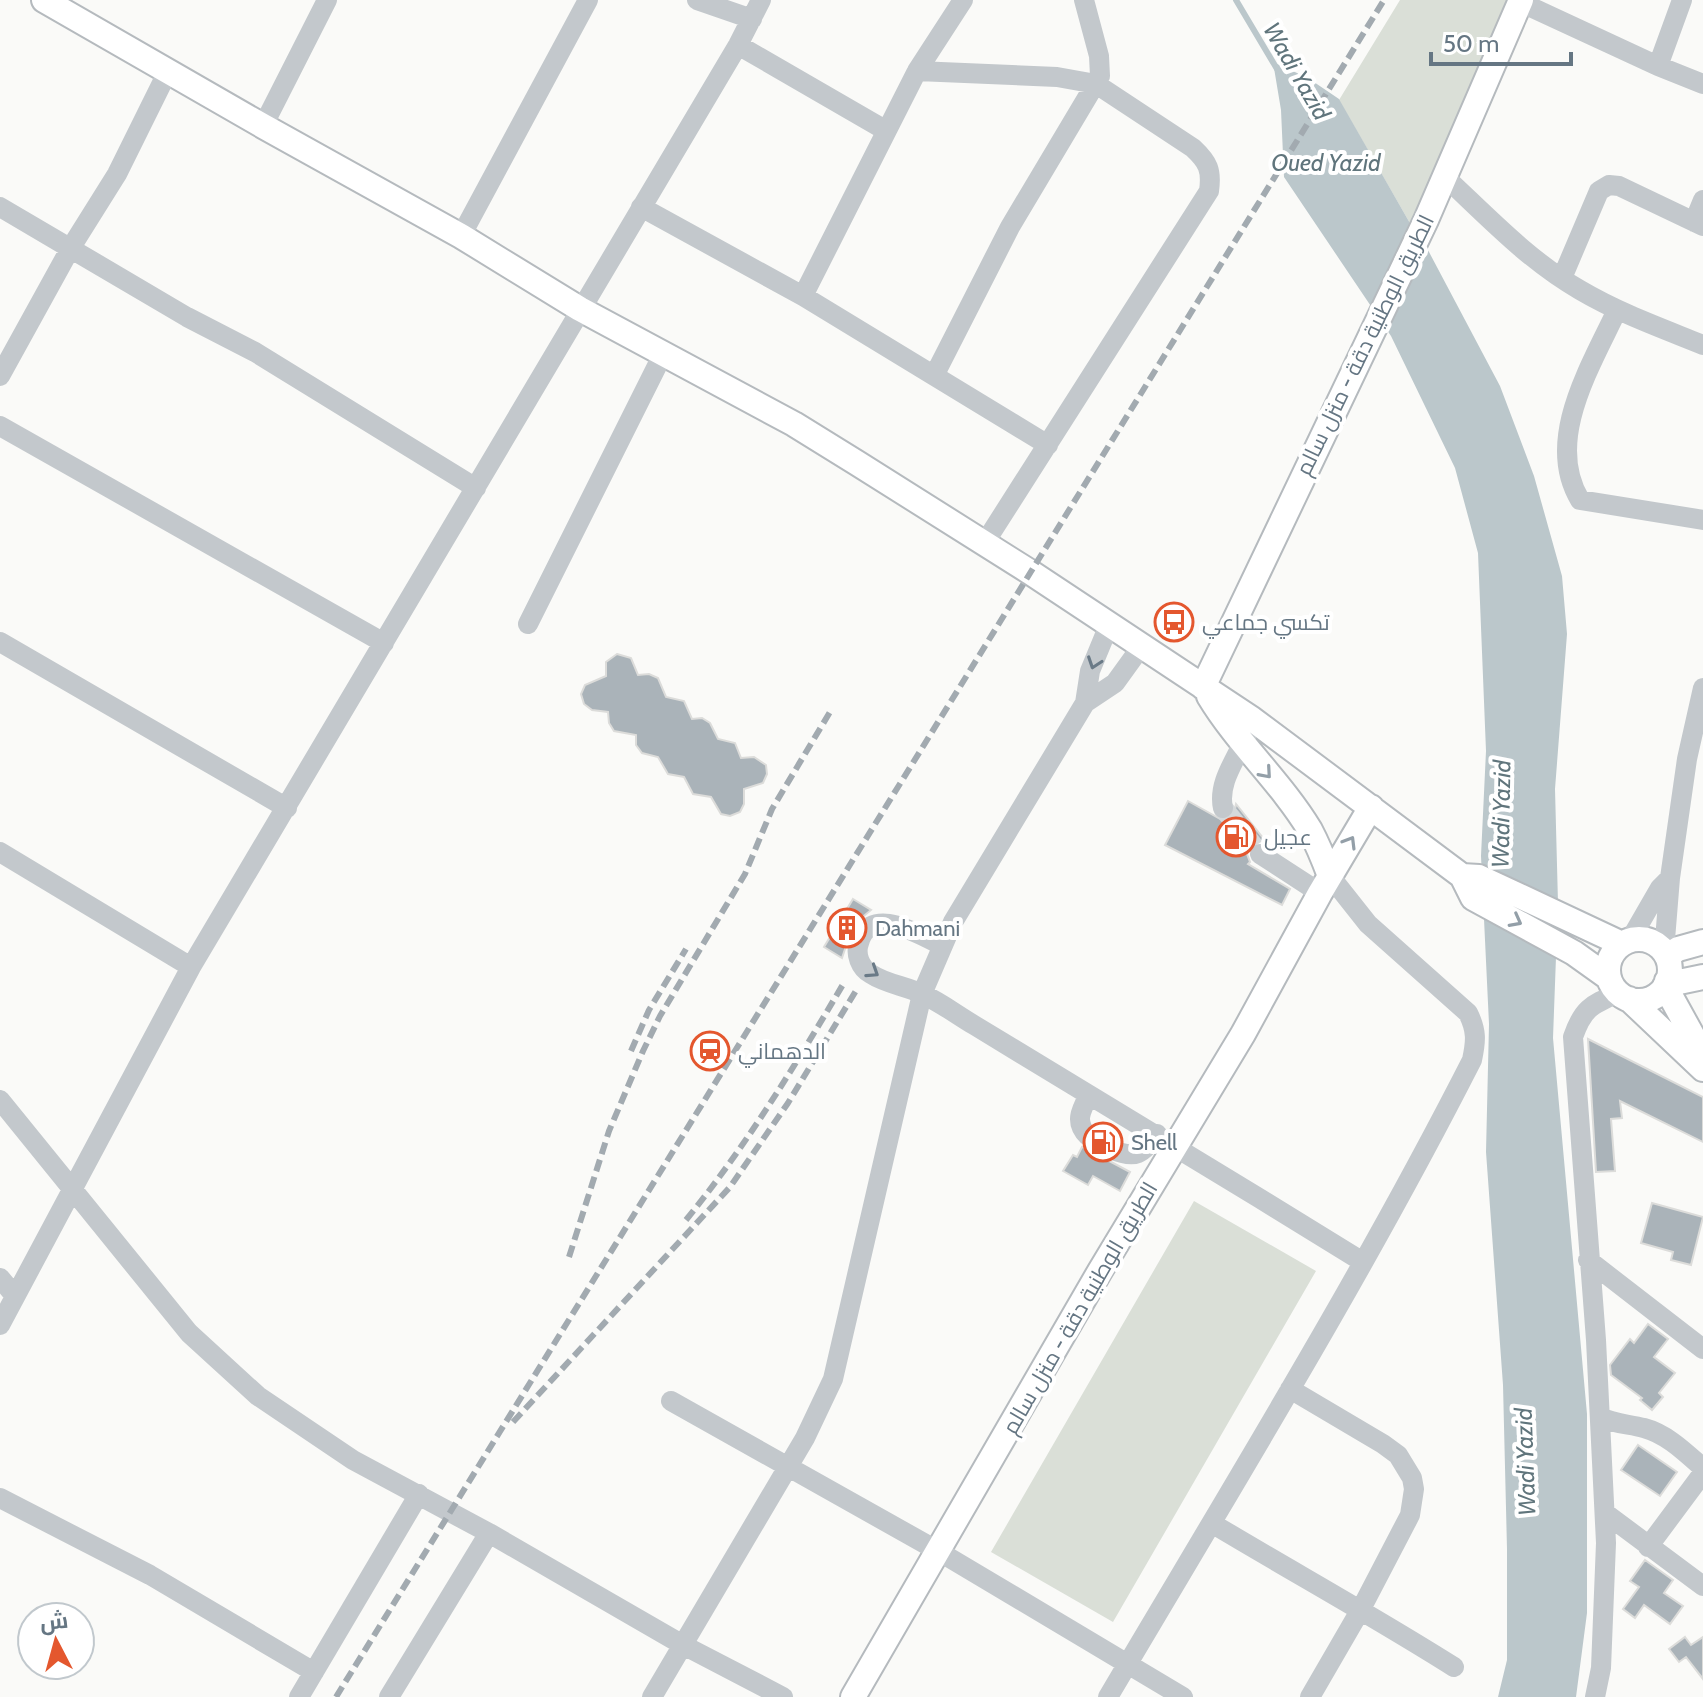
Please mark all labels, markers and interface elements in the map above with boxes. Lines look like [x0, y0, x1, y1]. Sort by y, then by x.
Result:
scale bar [1431, 16, 1571, 66]
water label: Wadi Yazid [1257, 17, 1337, 126]
text: 50 m [1443, 29, 1499, 58]
water label: Oued Yazid [1271, 148, 1381, 177]
street label: الطريق الوطنية دقة - منزل سالم [1290, 210, 1442, 481]
bus stop icon: تكسي جماعي [1153, 601, 1195, 643]
place label: تكسي جماعي [1202, 609, 1330, 639]
one-way arrow [1087, 655, 1103, 669]
water label: Wadi Yazid [1486, 759, 1516, 868]
one-way arrow [1256, 763, 1271, 778]
fuel station icon: عجيل [1215, 816, 1257, 858]
place label: عجيل [1264, 824, 1312, 851]
one-way arrow [1341, 836, 1356, 851]
building icon: Dahmani [826, 907, 868, 949]
one-way arrow [1507, 911, 1522, 926]
place label: Dahmani [875, 915, 960, 942]
one-way arrow [864, 962, 879, 977]
station icon: الدهماني [689, 1030, 731, 1072]
place label: الدهماني [738, 1038, 826, 1068]
fuel station icon: Shell [1082, 1121, 1124, 1163]
place label: Shell [1131, 1129, 1178, 1156]
street label: الطريق الوطنية دقة - منزل سالم [997, 1177, 1165, 1440]
water label: Wadi Yazid [1509, 1407, 1541, 1517]
north arrow [16, 1601, 96, 1681]
text: ش [39, 1607, 69, 1637]

